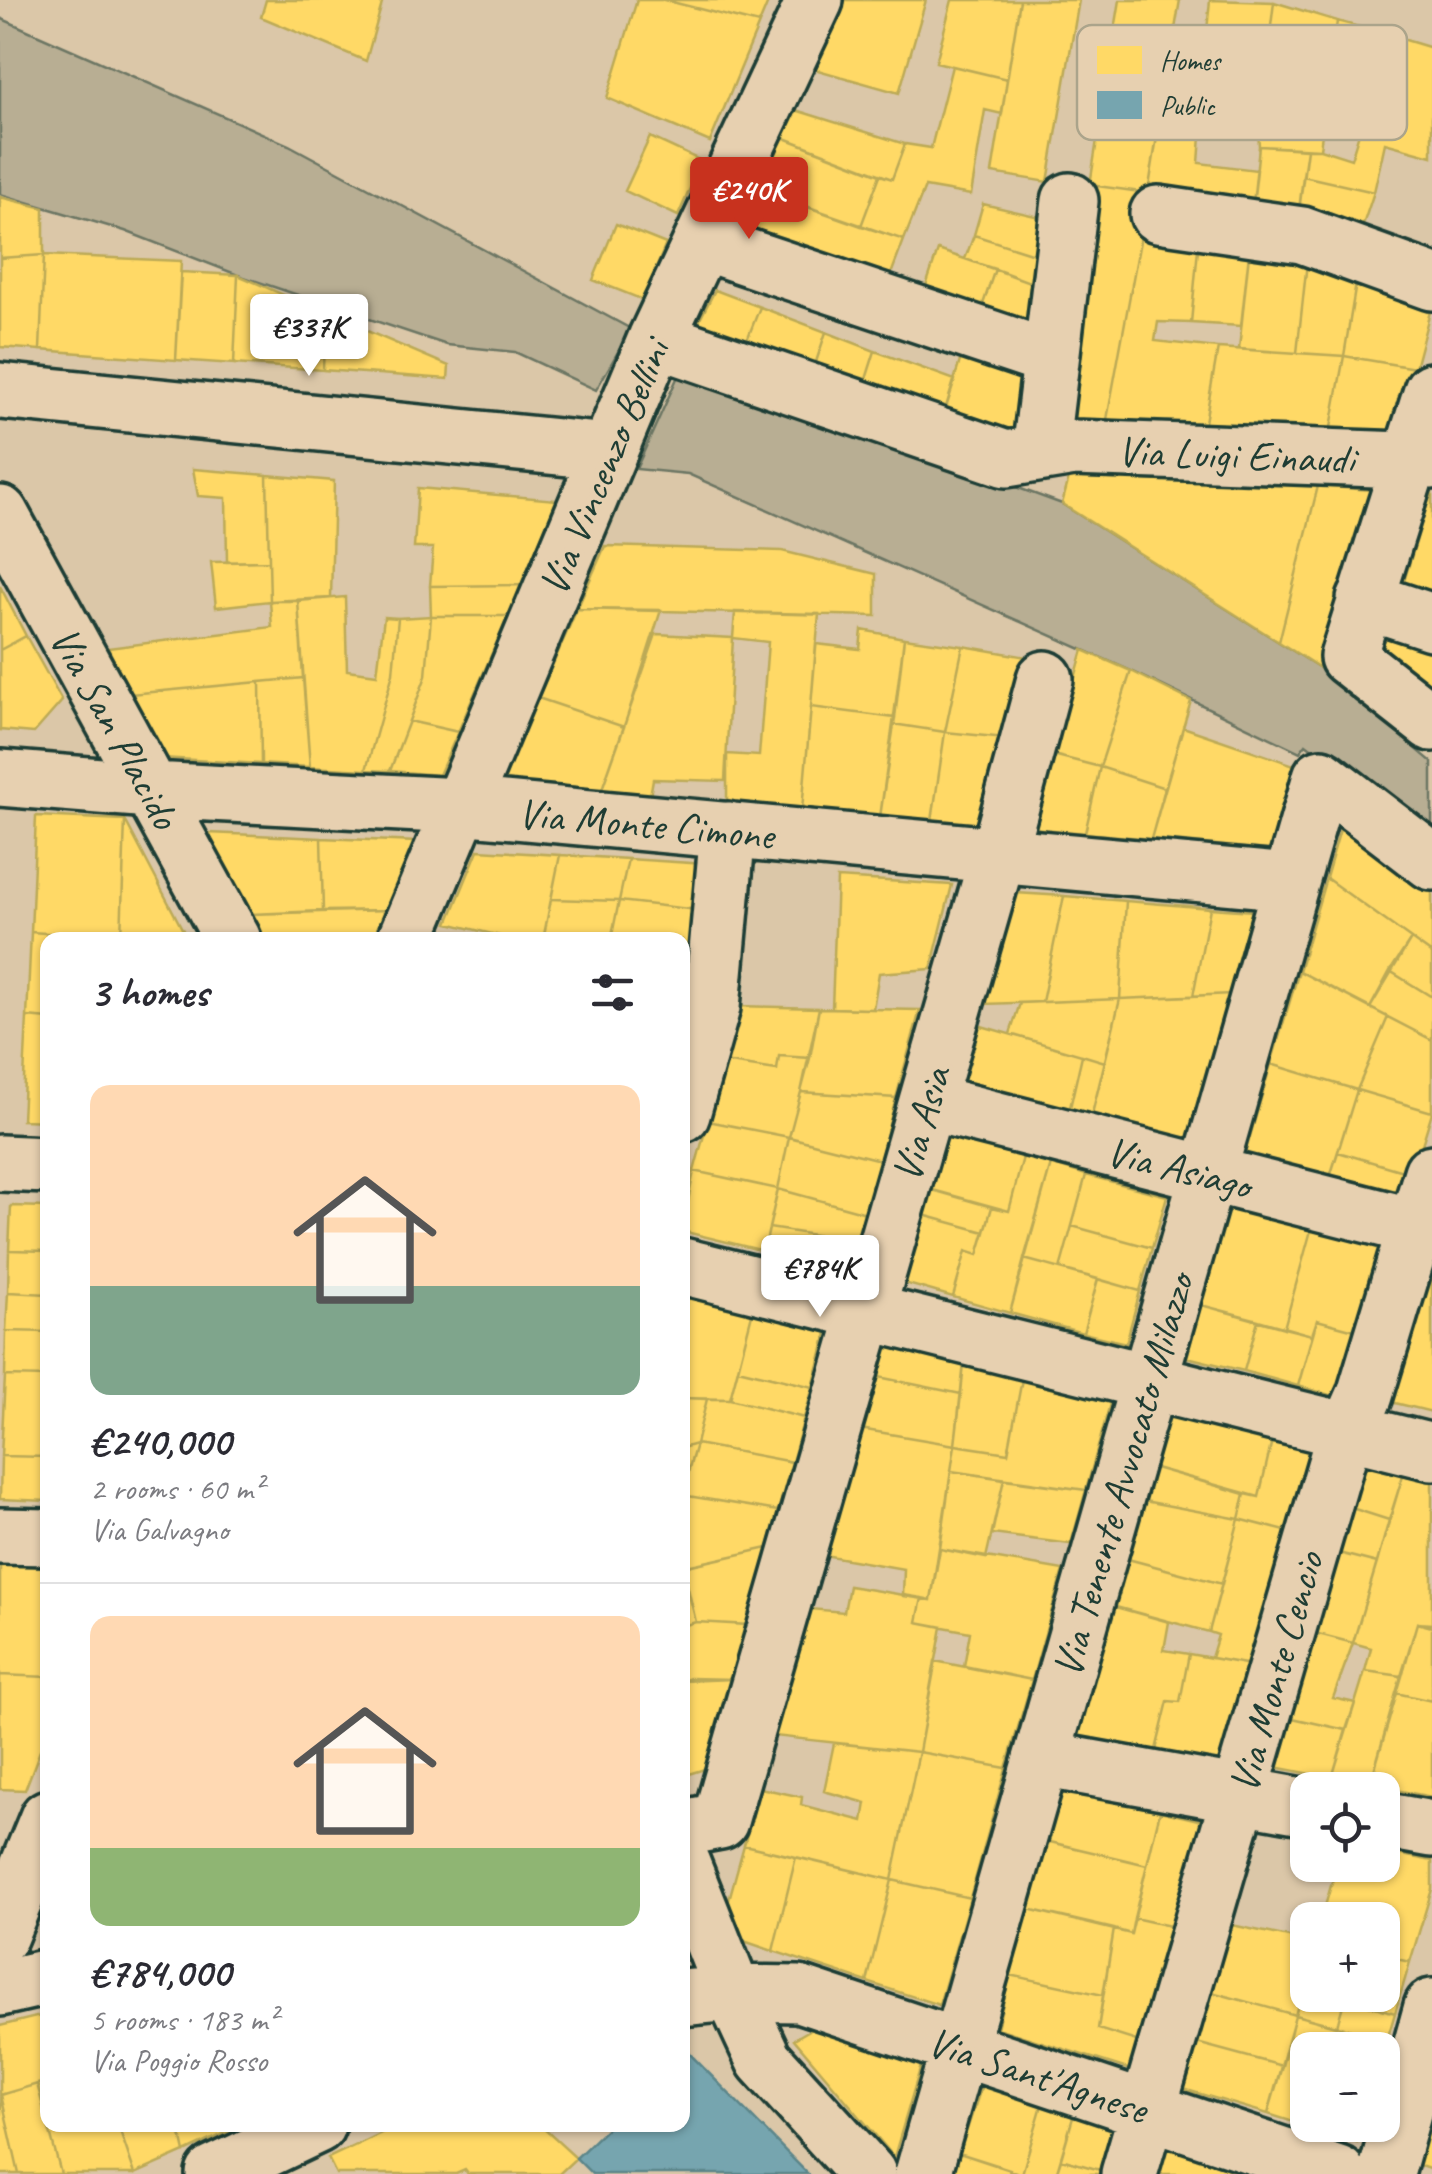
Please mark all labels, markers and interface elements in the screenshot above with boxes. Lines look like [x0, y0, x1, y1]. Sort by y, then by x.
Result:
legend [1077, 25, 1407, 140]
text: Homes [1160, 43, 1222, 78]
text: Public [1160, 88, 1216, 123]
pin: €240K [679, 157, 819, 242]
text: €240K [712, 169, 786, 210]
pin: €337K [239, 294, 379, 379]
text: €337K [272, 306, 346, 347]
street label: Via Vincenzo Bellini [527, 327, 684, 603]
street label: Via Luigi Einaudi [1117, 425, 1360, 486]
street label: Via San Placido [38, 618, 193, 840]
street label: Via Monte Cimone [516, 787, 779, 862]
icon: filters [585, 965, 640, 1020]
text: 3 homes [90, 966, 209, 1019]
street label: Via Asia [880, 1059, 964, 1188]
street label: Via Asiago [1101, 1125, 1260, 1213]
icon: home [275, 1150, 455, 1330]
pin: €784K [750, 1235, 890, 1320]
text: €784K [783, 1247, 857, 1288]
street label: Via Tenente Avvocato Milazzo [1041, 1264, 1207, 1683]
text: €240,000 [90, 1415, 231, 1468]
text: 2 rooms · 60 m² [90, 1468, 263, 1509]
text: Via Galvagno [90, 1509, 228, 1550]
street label: Via Monte Cencio [1217, 1544, 1337, 1799]
icon: home [275, 1681, 455, 1861]
map controls [1290, 1772, 1400, 2142]
button: locate [1290, 1772, 1400, 1882]
button: + [1290, 1902, 1400, 2012]
text: €784,000 [90, 1946, 230, 1999]
text: 5 rooms · 183 m² [90, 1999, 277, 2040]
street label: Via Sant'Agnese [921, 2015, 1156, 2136]
button: − [1290, 2032, 1400, 2142]
text: Via Poggio Rosso [90, 2040, 267, 2081]

